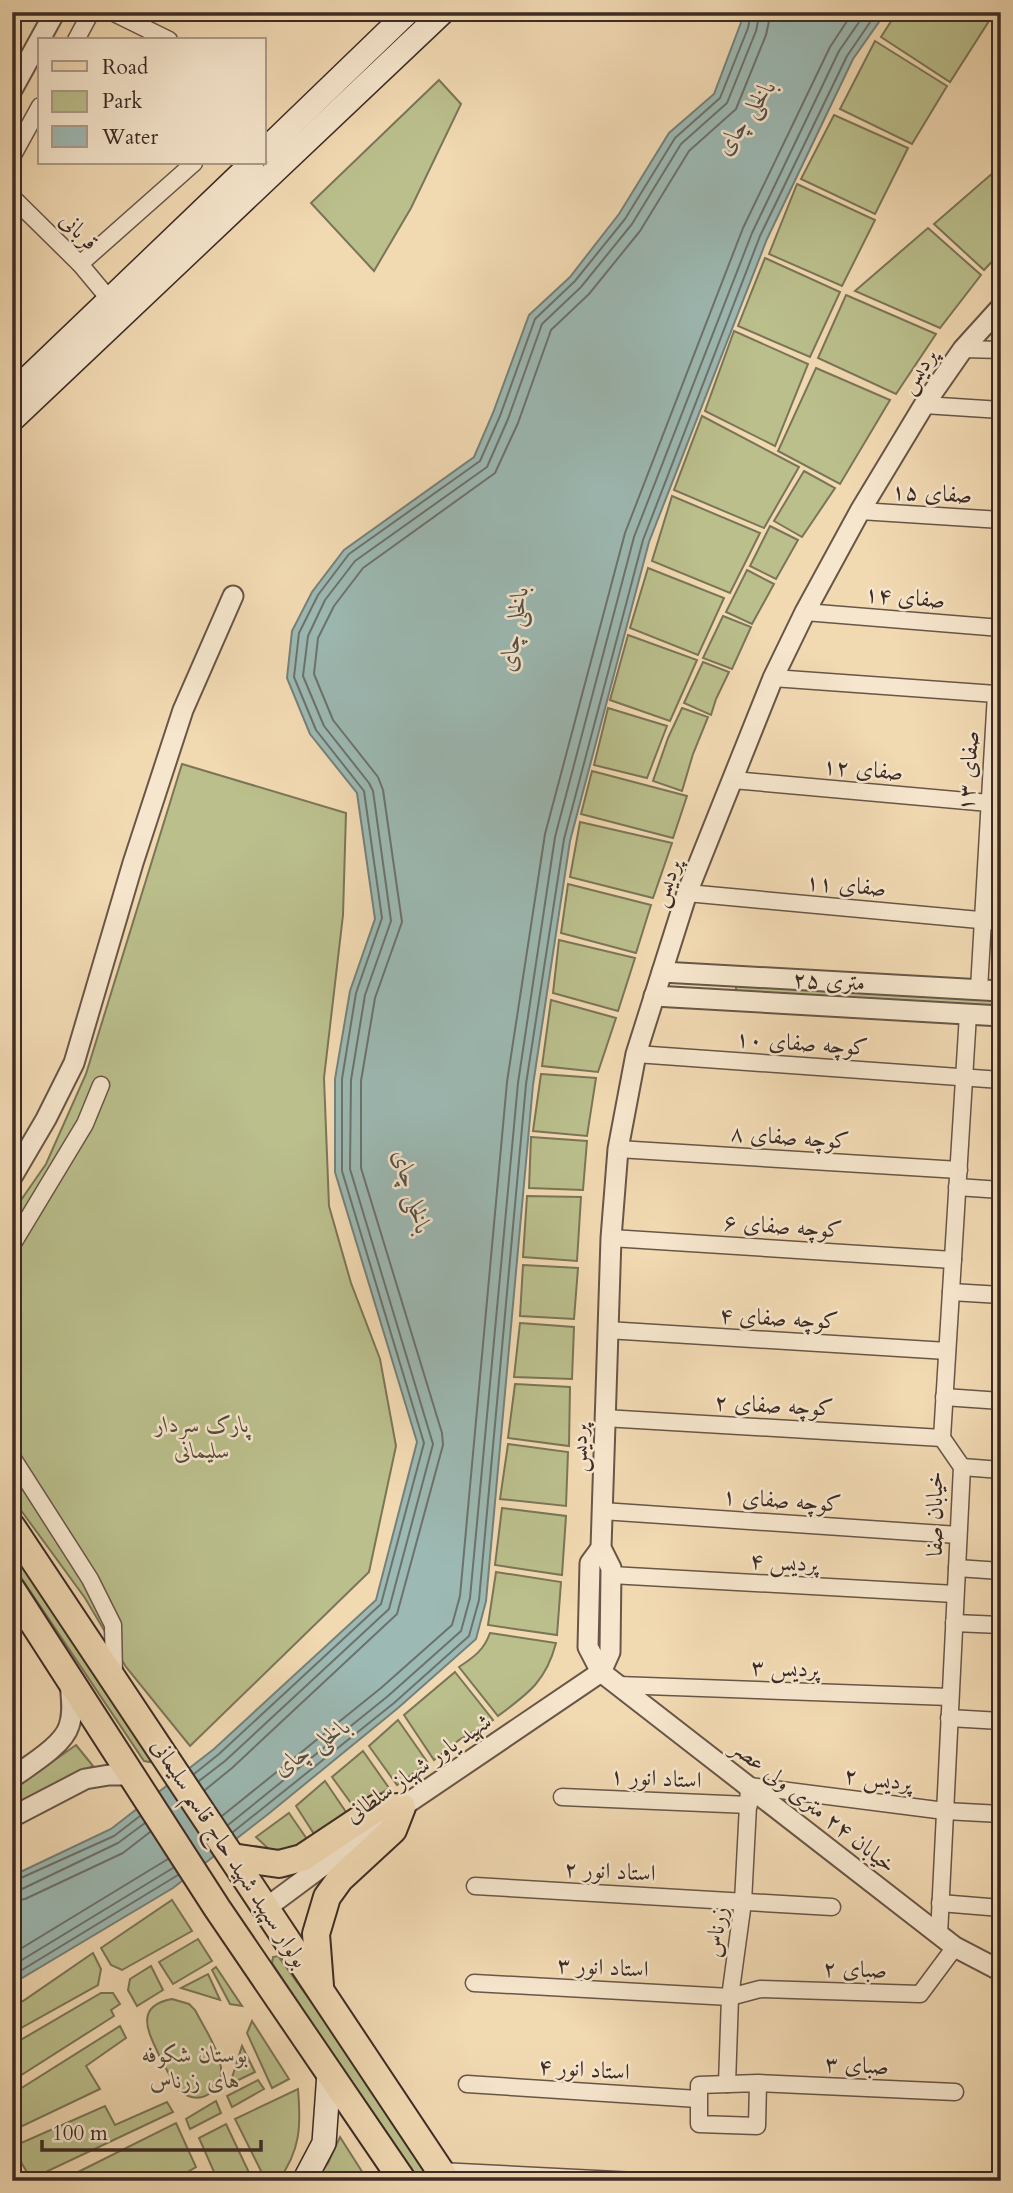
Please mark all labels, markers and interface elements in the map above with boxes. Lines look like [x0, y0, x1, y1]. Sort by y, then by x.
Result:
legend [38, 38, 266, 164]
text: Road [102, 53, 148, 82]
water label: بالخلی چای [708, 72, 784, 162]
text: Park [102, 87, 143, 116]
text: Water [101, 123, 158, 152]
street label: قربانی [53, 205, 105, 257]
street label: پردیس [892, 341, 945, 400]
street label: صفای ۱۵ [891, 475, 973, 511]
street label: صفای ۱۴ [863, 578, 947, 616]
water label: بالخلی چای [491, 583, 537, 674]
street label: صفای ۱۳ [950, 730, 986, 812]
street label: صفای ۱۲ [821, 750, 905, 788]
street label: پردیس [643, 853, 690, 911]
street label: صفای ۱۱ [804, 866, 888, 904]
street label: ۲۵ متری [792, 964, 866, 998]
street label: کوچه صفای ۱۰ [735, 1023, 869, 1063]
street label: کوچه صفای ۸ [729, 1117, 851, 1157]
water label: بالخلی چای [384, 1146, 440, 1238]
street label: کوچه صفای ۶ [722, 1206, 844, 1246]
street label: کوچه صفای ۴ [719, 1299, 839, 1337]
street label: کوچه صفای ۲ [714, 1386, 834, 1424]
park label: پارک سردار سلیمانی [153, 1409, 251, 1466]
street label: پردیس [563, 1421, 595, 1473]
street label: خیابان صفا [919, 1472, 950, 1556]
street label: کوچه صفای ۱ [721, 1480, 843, 1520]
street label: پردیس ۴ [749, 1545, 821, 1579]
street label: پردیس ۳ [750, 1651, 822, 1685]
street label: شهید یاور شهباز سلطانی [338, 1706, 498, 1830]
water label: بالخلی چای [267, 1709, 358, 1784]
street label: خیابان ۲۴ متری ولی عصر [724, 1731, 903, 1880]
street label: بولوار سپهبد شهید حاج قاسم سلیمانی [138, 1732, 316, 1977]
street label: پردیس ۲ [842, 1759, 916, 1799]
street label: استاد انور ۱ [609, 1760, 703, 1796]
street label: استاد انور ۲ [563, 1853, 657, 1889]
street label: زرناس [697, 1905, 735, 1959]
street label: استاد انور ۳ [556, 1949, 650, 1985]
street label: صبای ۲ [822, 1952, 888, 1986]
park label: بوستان شکوفه های زرناس [142, 2039, 249, 2096]
street label: صبای ۳ [824, 2048, 890, 2082]
street label: استاد انور ۴ [537, 2050, 631, 2088]
scale bar [42, 2109, 261, 2153]
text: 100 m [52, 2119, 108, 2148]

